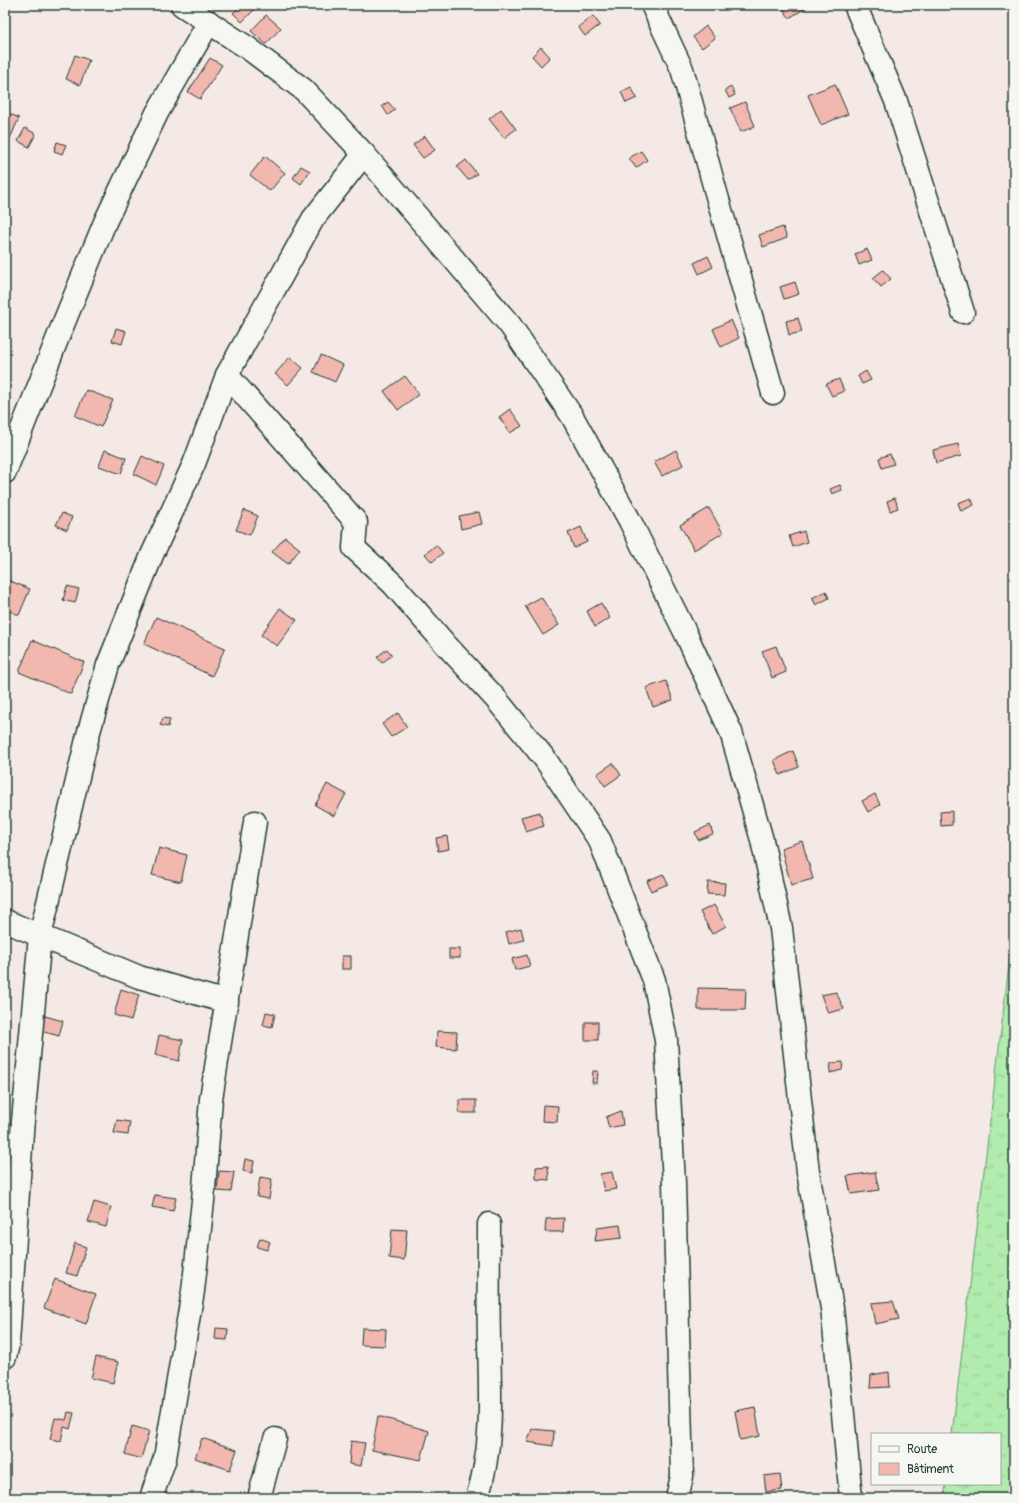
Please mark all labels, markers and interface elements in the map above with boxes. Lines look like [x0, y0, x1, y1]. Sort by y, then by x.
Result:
legend [871, 1433, 1001, 1485]
text: Route [907, 1442, 937, 1457]
text: Bâtiment [907, 1462, 954, 1477]

